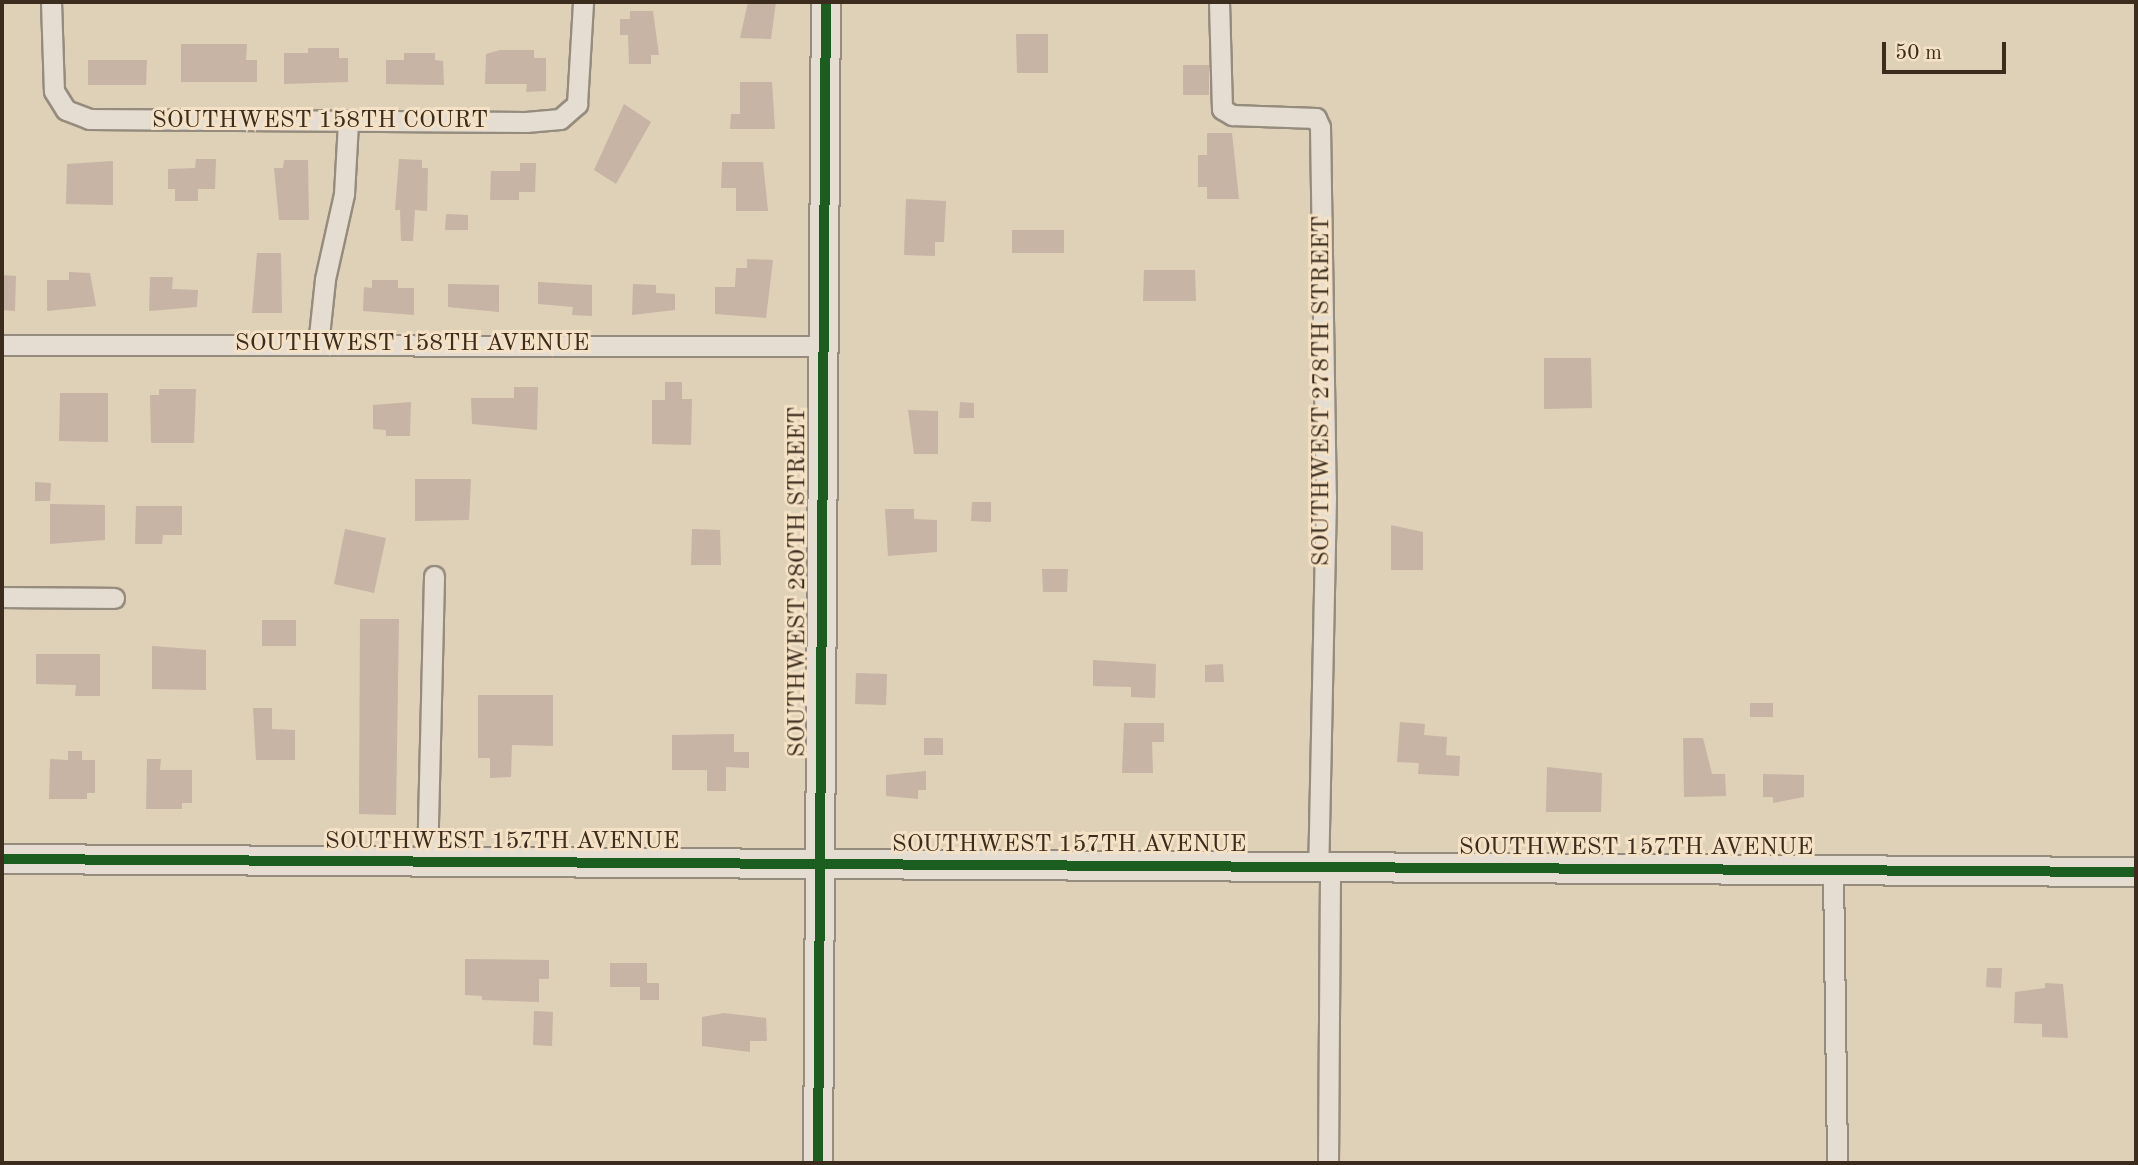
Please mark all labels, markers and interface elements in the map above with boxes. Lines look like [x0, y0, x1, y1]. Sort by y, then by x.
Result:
scale bar [1886, 28, 2010, 72]
text: 50 m [1895, 43, 1942, 64]
street label: SOUTHWEST 158TH COURT [152, 108, 488, 136]
street label: SOUTHWEST 278TH STREET [1309, 216, 1337, 566]
street label: SOUTHWEST 158TH AVENUE [235, 331, 589, 359]
street label: SOUTHWEST 280TH STREET [785, 407, 813, 757]
street label: SOUTHWEST 157TH AVENUE [325, 829, 679, 857]
street label: SOUTHWEST 157TH AVENUE [892, 832, 1246, 860]
street label: SOUTHWEST 157TH AVENUE [1459, 835, 1813, 863]

